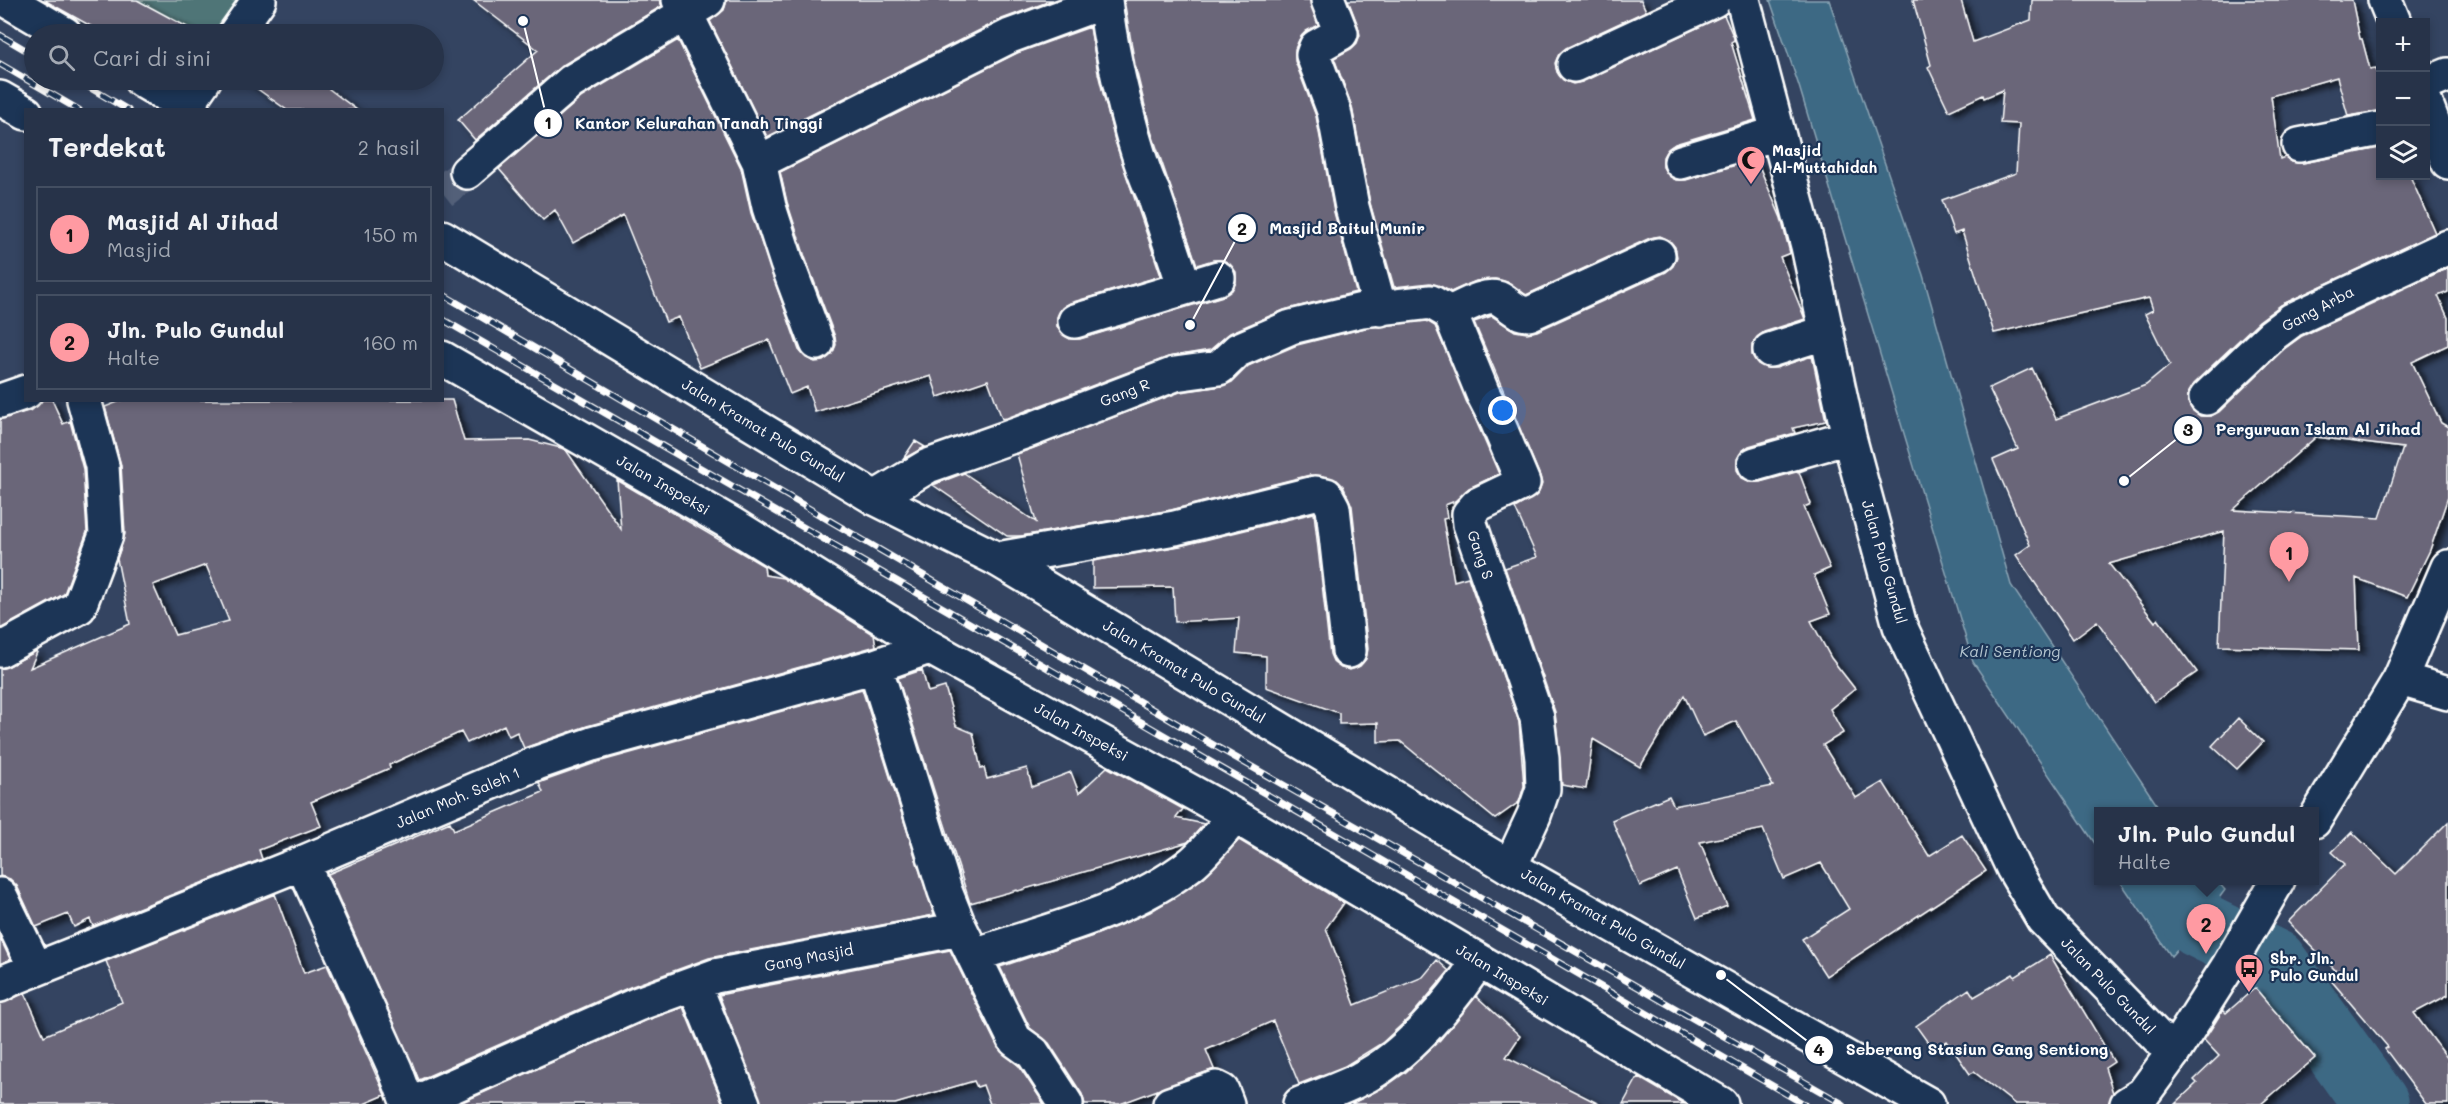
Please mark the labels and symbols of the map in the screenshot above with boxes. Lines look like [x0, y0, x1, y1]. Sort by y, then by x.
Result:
callout: Kantor Kelurahan Tanah Tinggi [533, 106, 835, 140]
text: 1 [544, 110, 552, 134]
text: Kantor Kelurahan Tanah Tinggi [575, 112, 823, 133]
place label: Masjid Al-Muttahidah [1772, 140, 1878, 177]
mosque icon: Masjid Al-Muttahidah [1735, 144, 1767, 186]
callout: Masjid Baitul Munir [1227, 211, 1437, 245]
text: 2 [1237, 216, 1247, 240]
text: Masjid Baitul Munir [1269, 217, 1425, 238]
street label: Gang Arba [2278, 281, 2357, 336]
street label: Gang R [1097, 373, 1152, 411]
street label: Jalan Kramat Pulo Gundul [678, 374, 849, 487]
your location [1488, 396, 1517, 425]
callout: Perguruan Islam Al Jihad [2173, 413, 2432, 447]
text: 3 [2183, 417, 2194, 441]
text: Perguruan Islam Al Jihad [2215, 418, 2421, 439]
street label: Jalan Inspeksi [613, 449, 714, 519]
street label: Jalan Pulo Gundul [1858, 498, 1912, 626]
street label: Gang S [1463, 527, 1499, 582]
pin: 1 [2270, 532, 2308, 582]
street label: Jalan Kramat Pulo Gundul [1099, 615, 1270, 728]
water label: Kali Sentiong [1959, 640, 2061, 661]
street label: Jalan Inspeksi [1031, 697, 1132, 765]
street label: Jalan Moh. Saleh 1 [392, 762, 523, 832]
street label: Jalan Kramat Pulo Gundul [1518, 863, 1689, 973]
pin: 2 [2186, 904, 2226, 954]
street label: Jalan Pulo Gundul [2057, 932, 2160, 1038]
street label: Gang Masjid [763, 939, 855, 975]
street label: Jalan Inspeksi [1453, 939, 1552, 1010]
place label: Sbr. Jln. Pulo Gundul [2270, 948, 2358, 985]
bus stop icon: Sbr. Jln. Pulo Gundul [2233, 952, 2265, 994]
callout: Seberang Stasiun Gang Sentiong [1804, 1033, 2120, 1067]
text: 4 [1813, 1037, 1825, 1061]
text: Seberang Stasiun Gang Sentiong [1846, 1038, 2108, 1059]

